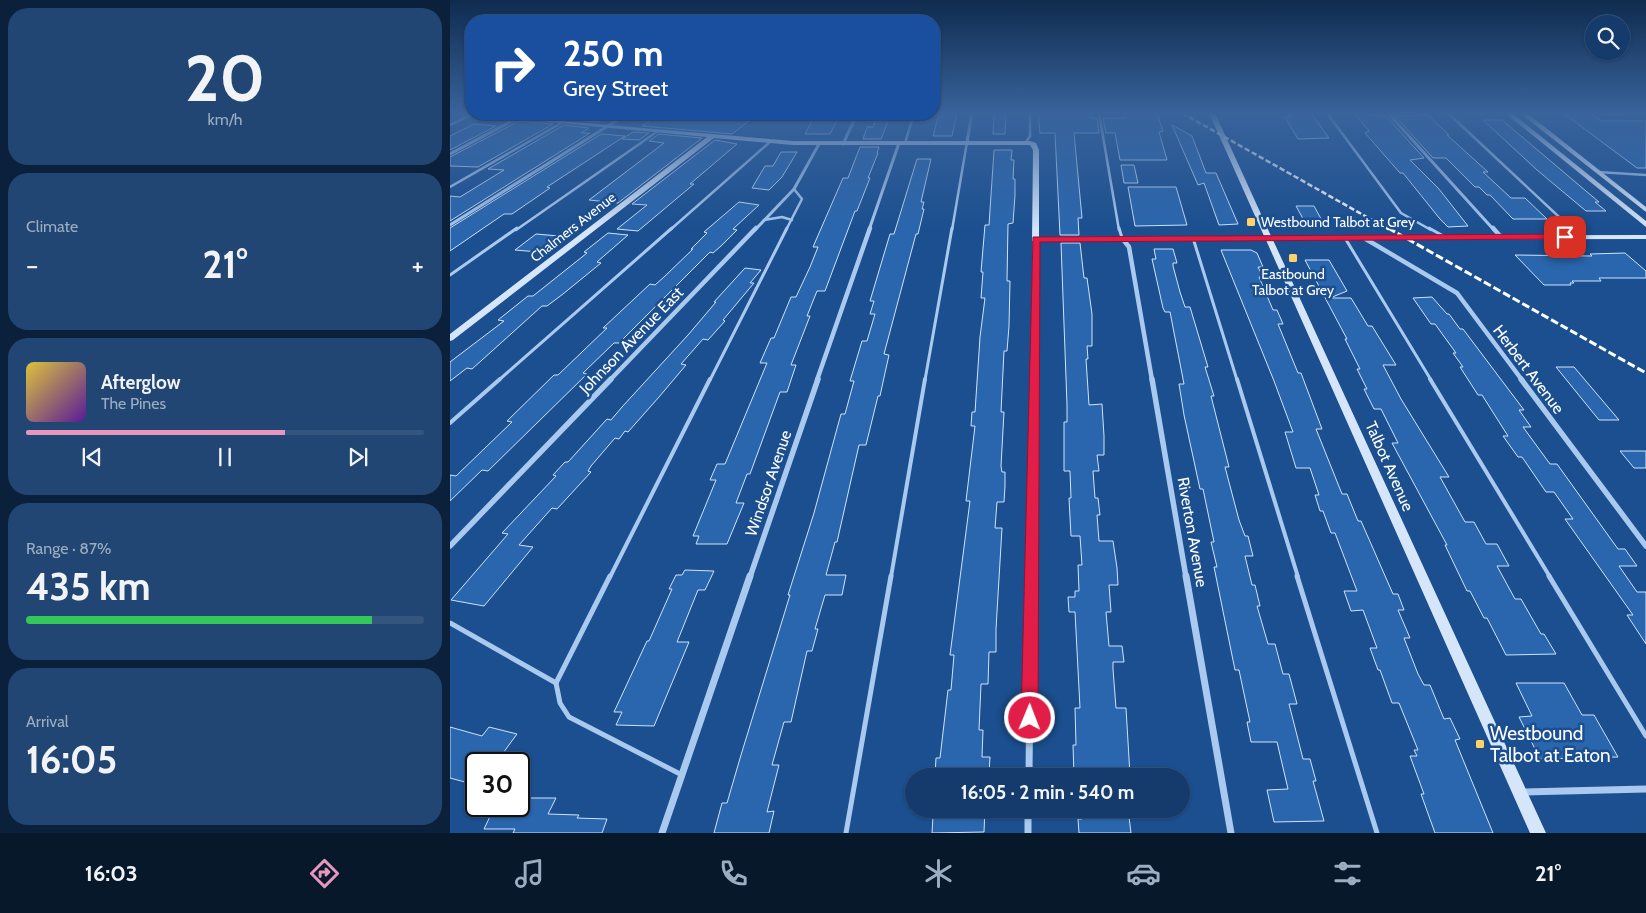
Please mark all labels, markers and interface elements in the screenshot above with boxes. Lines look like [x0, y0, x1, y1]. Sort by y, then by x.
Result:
map controls [1585, 15, 1630, 60]
button: search [1585, 15, 1630, 60]
text: 250 m [563, 32, 663, 75]
icon: right [480, 35, 545, 100]
text: 20 [185, 38, 265, 117]
text: Grey Street [563, 75, 668, 102]
text: km/h [207, 110, 243, 129]
street label: Chalmers Avenue [527, 188, 619, 266]
place label: Westbound Talbot at Grey [1261, 213, 1415, 231]
marker: Westbound Talbot at Grey [1245, 216, 1257, 228]
pin [1544, 216, 1586, 258]
text: Climate [26, 217, 78, 236]
icon: arrive [1551, 223, 1579, 251]
text: 21° [202, 241, 248, 288]
text: − [26, 248, 38, 282]
text: + [412, 248, 424, 282]
marker: Eastbound Talbot at Grey [1287, 252, 1299, 264]
place label: Eastbound Talbot at Grey [1252, 265, 1334, 299]
street label: Johnson Avenue East [575, 283, 688, 398]
street label: Herbert Avenue [1489, 321, 1568, 417]
text: Afterglow [101, 371, 181, 394]
text: The Pines [101, 394, 166, 413]
street label: Talbot Avenue [1361, 418, 1418, 514]
street label: Windsor Avenue [741, 428, 796, 539]
icon: previous [78, 443, 106, 471]
icon: pause [211, 443, 239, 471]
icon: next [344, 443, 372, 471]
street label: Riverton Avenue [1173, 476, 1212, 589]
text: Range · 87% [26, 539, 112, 558]
text: 435 km [26, 563, 151, 610]
position arrow [1003, 691, 1055, 743]
text: Arrival [26, 712, 69, 731]
place label: Westbound Talbot at Eaton [1490, 722, 1611, 767]
text: 16:05 [26, 736, 117, 783]
marker: Westbound Talbot at Eaton [1474, 738, 1486, 750]
speed limit sign: 30 [465, 752, 530, 817]
text: 16:05 · 2 min · 540 m [961, 781, 1134, 804]
icon: directions [307, 856, 342, 891]
icon: music [512, 856, 547, 891]
icon: phone [716, 856, 751, 891]
icon: climate [921, 856, 956, 891]
icon: car [1126, 856, 1161, 891]
icon: filters [1330, 856, 1365, 891]
text: 16:03 [85, 860, 138, 887]
text: 21° [1535, 860, 1561, 887]

